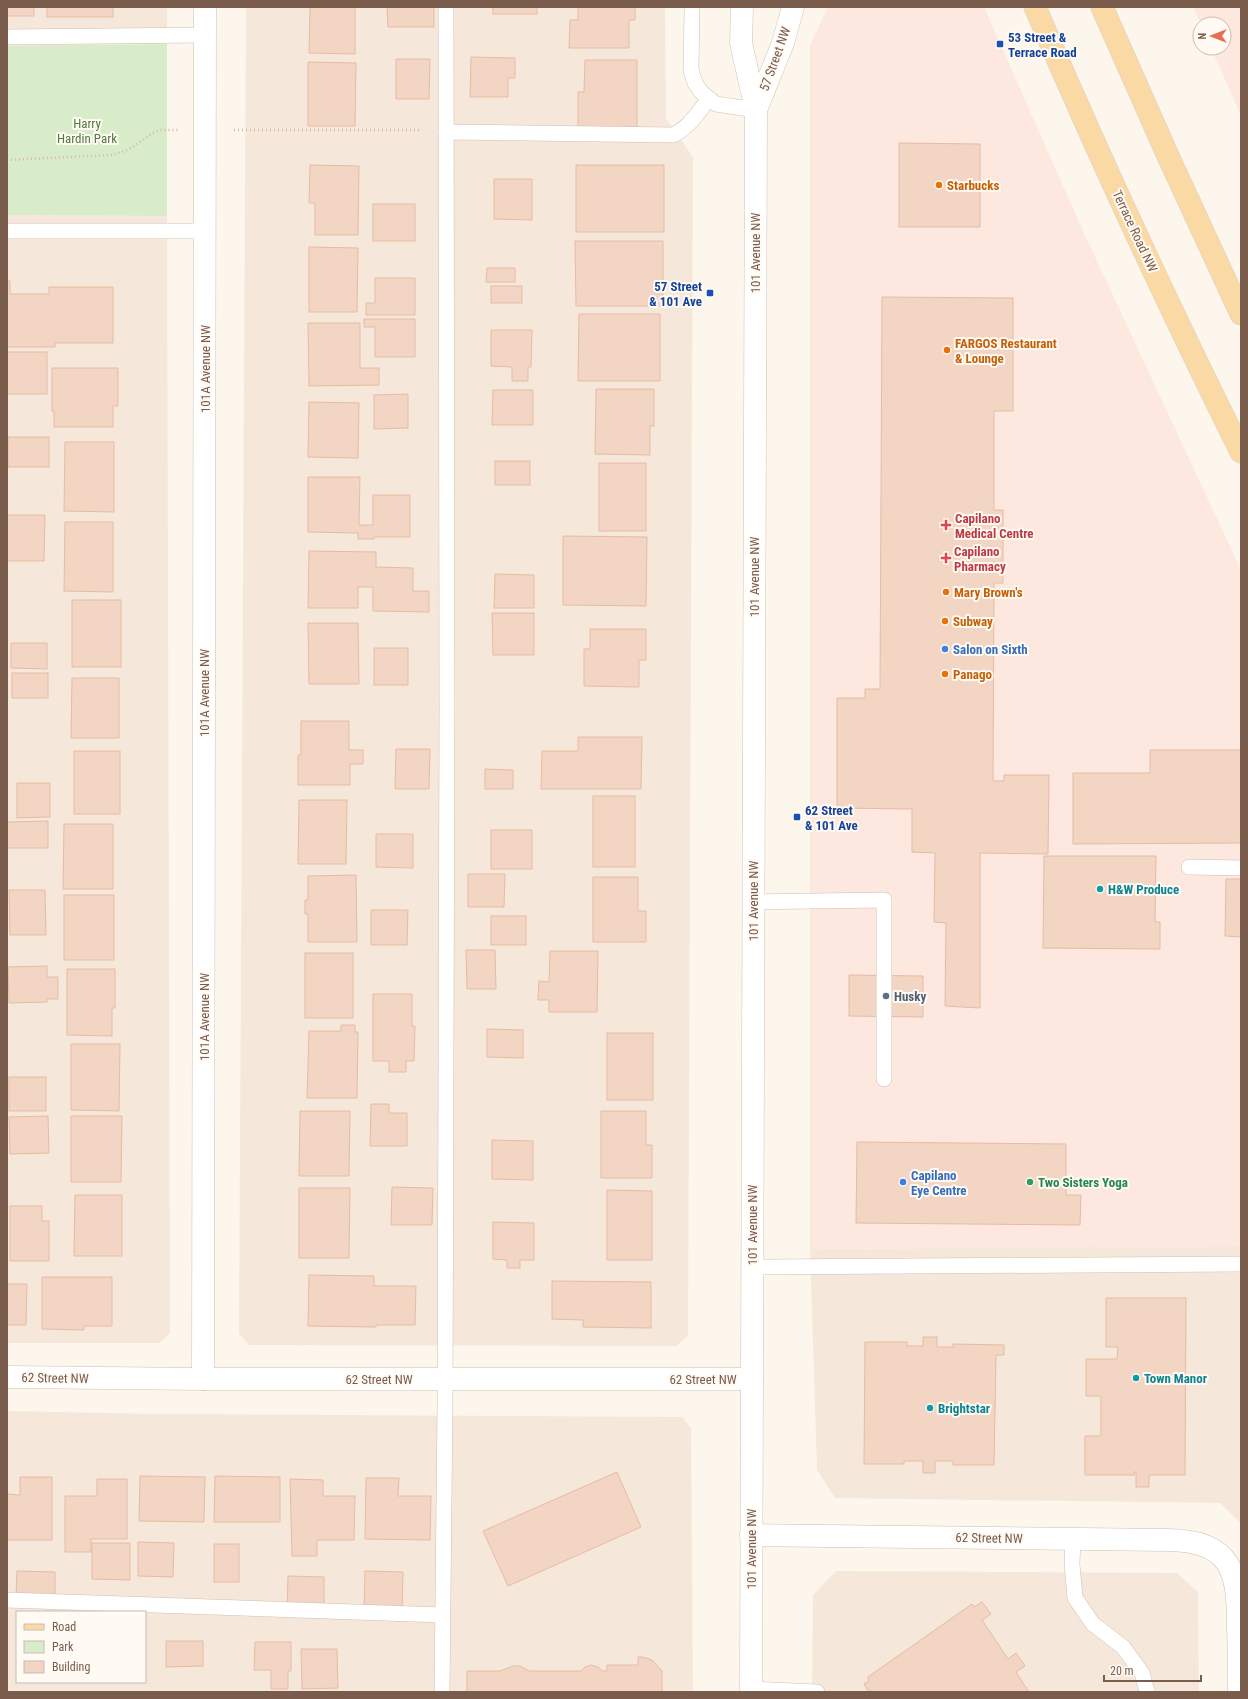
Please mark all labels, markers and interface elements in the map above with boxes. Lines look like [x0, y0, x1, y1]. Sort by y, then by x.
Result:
north arrow [1192, 16, 1232, 56]
street label: 57 Street NW [756, 25, 794, 93]
place label: 53 Street & Terrace Road [1008, 30, 1077, 60]
text: N [1196, 32, 1209, 39]
marker: 53 Street & Terrace Road [995, 39, 1005, 49]
park label: Harry Hardin Park [57, 116, 117, 146]
place label: Starbucks [947, 178, 999, 193]
marker: Starbucks [934, 180, 944, 190]
street label: Terrace Road NW [1110, 188, 1160, 274]
street label: 101 Avenue NW [748, 213, 763, 293]
place label: 57 Street & 101 Ave [649, 279, 702, 309]
marker: 57 Street & 101 Ave [705, 288, 715, 298]
street label: 101A Avenue NW [198, 325, 213, 413]
place label: FARGOS Restaurant & Lounge [955, 336, 1057, 366]
marker: FARGOS Restaurant & Lounge [942, 345, 952, 355]
place label: Capilano Medical Centre [955, 511, 1034, 541]
marker: Capilano Medical Centre [940, 519, 952, 531]
street label: 101 Avenue NW [747, 537, 762, 617]
place label: Capilano Pharmacy [954, 544, 1006, 574]
marker: Capilano Pharmacy [941, 553, 951, 563]
place label: Mary Brown's [954, 585, 1023, 600]
marker: Mary Brown's [941, 587, 951, 597]
place label: Subway [953, 614, 993, 629]
marker: Subway [940, 616, 950, 626]
place label: Salon on Sixth [953, 642, 1028, 657]
marker: Salon on Sixth [940, 644, 950, 654]
street label: 101A Avenue NW [197, 649, 212, 737]
place label: Panago [953, 667, 993, 682]
marker: Panago [940, 669, 950, 679]
place label: 62 Street & 101 Ave [805, 803, 858, 833]
marker: 62 Street & 101 Ave [792, 812, 802, 822]
street label: 101 Avenue NW [746, 861, 761, 941]
place label: H&W Produce [1108, 882, 1179, 897]
marker: H&W Produce [1095, 884, 1105, 894]
street label: 101A Avenue NW [197, 973, 212, 1061]
place label: Husky [894, 989, 926, 1004]
marker: Husky [881, 991, 891, 1001]
place label: Capilano Eye Centre [911, 1168, 967, 1198]
place label: Two Sisters Yoga [1038, 1175, 1128, 1190]
marker: Capilano Eye Centre [898, 1177, 908, 1187]
marker: Two Sisters Yoga [1025, 1177, 1035, 1187]
street label: 101 Avenue NW [745, 1185, 760, 1265]
street label: 62 Street NW [21, 1370, 89, 1386]
place label: Town Manor [1144, 1371, 1208, 1386]
street label: 62 Street NW [345, 1372, 413, 1387]
street label: 62 Street NW [669, 1372, 737, 1387]
marker: Town Manor [1131, 1373, 1141, 1383]
place label: Brightstar [938, 1401, 991, 1416]
marker: Brightstar [925, 1403, 935, 1413]
street label: 101 Avenue NW [744, 1509, 759, 1589]
street label: 62 Street NW [955, 1530, 1023, 1546]
legend [16, 1611, 146, 1683]
text: Road [52, 1620, 76, 1634]
text: Park [52, 1640, 74, 1654]
scale bar [1104, 1657, 1201, 1683]
text: Building [52, 1660, 90, 1674]
text: 20 m [1110, 1664, 1134, 1678]

